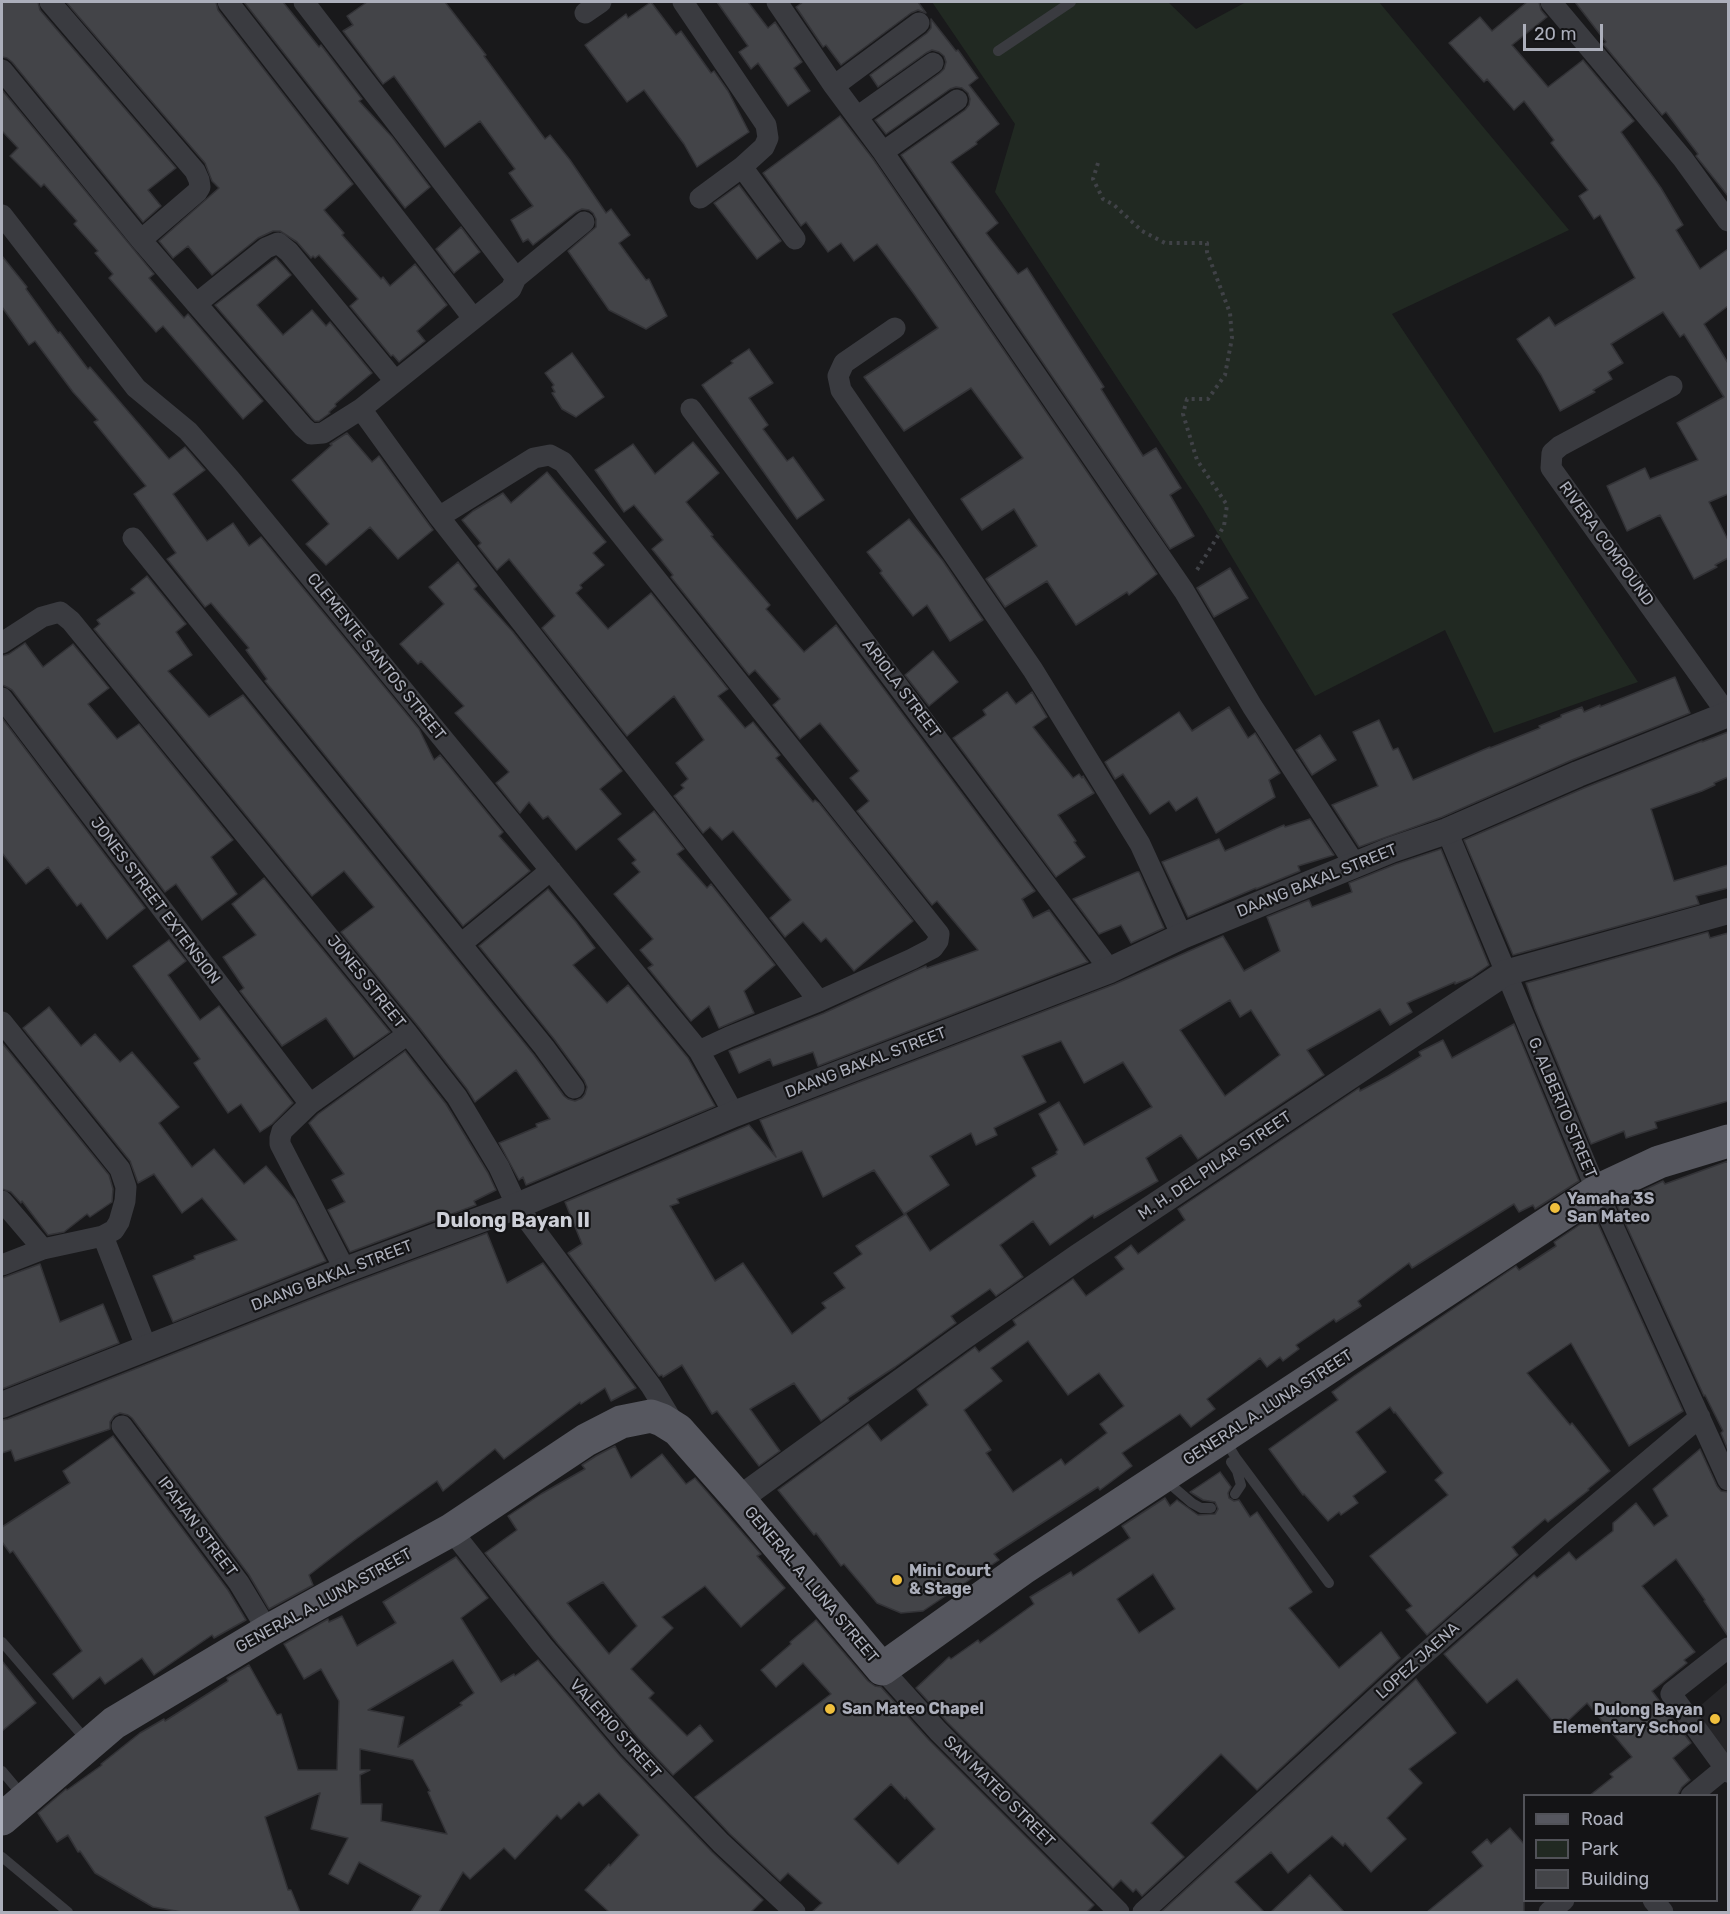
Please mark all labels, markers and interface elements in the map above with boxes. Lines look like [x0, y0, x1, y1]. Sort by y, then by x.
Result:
scale bar [1526, 12, 1606, 50]
text: 20 m [1534, 23, 1576, 45]
street label: RIVERA COMPOUND [1555, 478, 1657, 610]
street label: CLEMENTE SANTOS STREET [303, 570, 449, 744]
street label: ARIOLA STREET [858, 636, 944, 742]
street label: JONES STREET EXTENSION [86, 814, 224, 988]
street label: DAANG BAKAL STREET [1234, 840, 1400, 922]
street label: JONES STREET [323, 932, 409, 1032]
street label: DAANG BAKAL STREET [783, 1023, 949, 1103]
street label: G. ALBERTO STREET [1524, 1035, 1600, 1181]
street label: M. H. DEL PILAR STREET [1135, 1108, 1295, 1224]
place label: Yamaha 3S San Mateo [1567, 1189, 1654, 1227]
marker: Yamaha 3S San Mateo [1548, 1201, 1562, 1215]
district label: Dulong Bayan II [436, 1209, 590, 1233]
street label: DAANG BAKAL STREET [249, 1236, 415, 1316]
street label: GENERAL A. LUNA STREET [1180, 1346, 1356, 1470]
street label: IPAHAN STREET [153, 1473, 241, 1581]
street label: GENERAL A. LUNA STREET [740, 1503, 882, 1667]
street label: GENERAL A. LUNA STREET [233, 1545, 415, 1657]
place label: Mini Court & Stage [909, 1561, 991, 1599]
marker: Mini Court & Stage [890, 1573, 904, 1587]
street label: LOPEZ JAENA [1372, 1619, 1464, 1703]
street label: VALERIO STREET [565, 1675, 665, 1783]
place label: San Mateo Chapel [842, 1699, 984, 1719]
place label: Dulong Bayan Elementary School [1553, 1700, 1703, 1738]
marker: San Mateo Chapel [823, 1702, 837, 1716]
marker: Dulong Bayan Elementary School [1708, 1712, 1722, 1726]
street label: SAN MATEO STREET [939, 1732, 1059, 1852]
legend [1523, 1794, 1718, 1902]
text: Road [1581, 1808, 1624, 1830]
text: Park [1581, 1838, 1618, 1860]
text: Building [1581, 1868, 1649, 1890]

